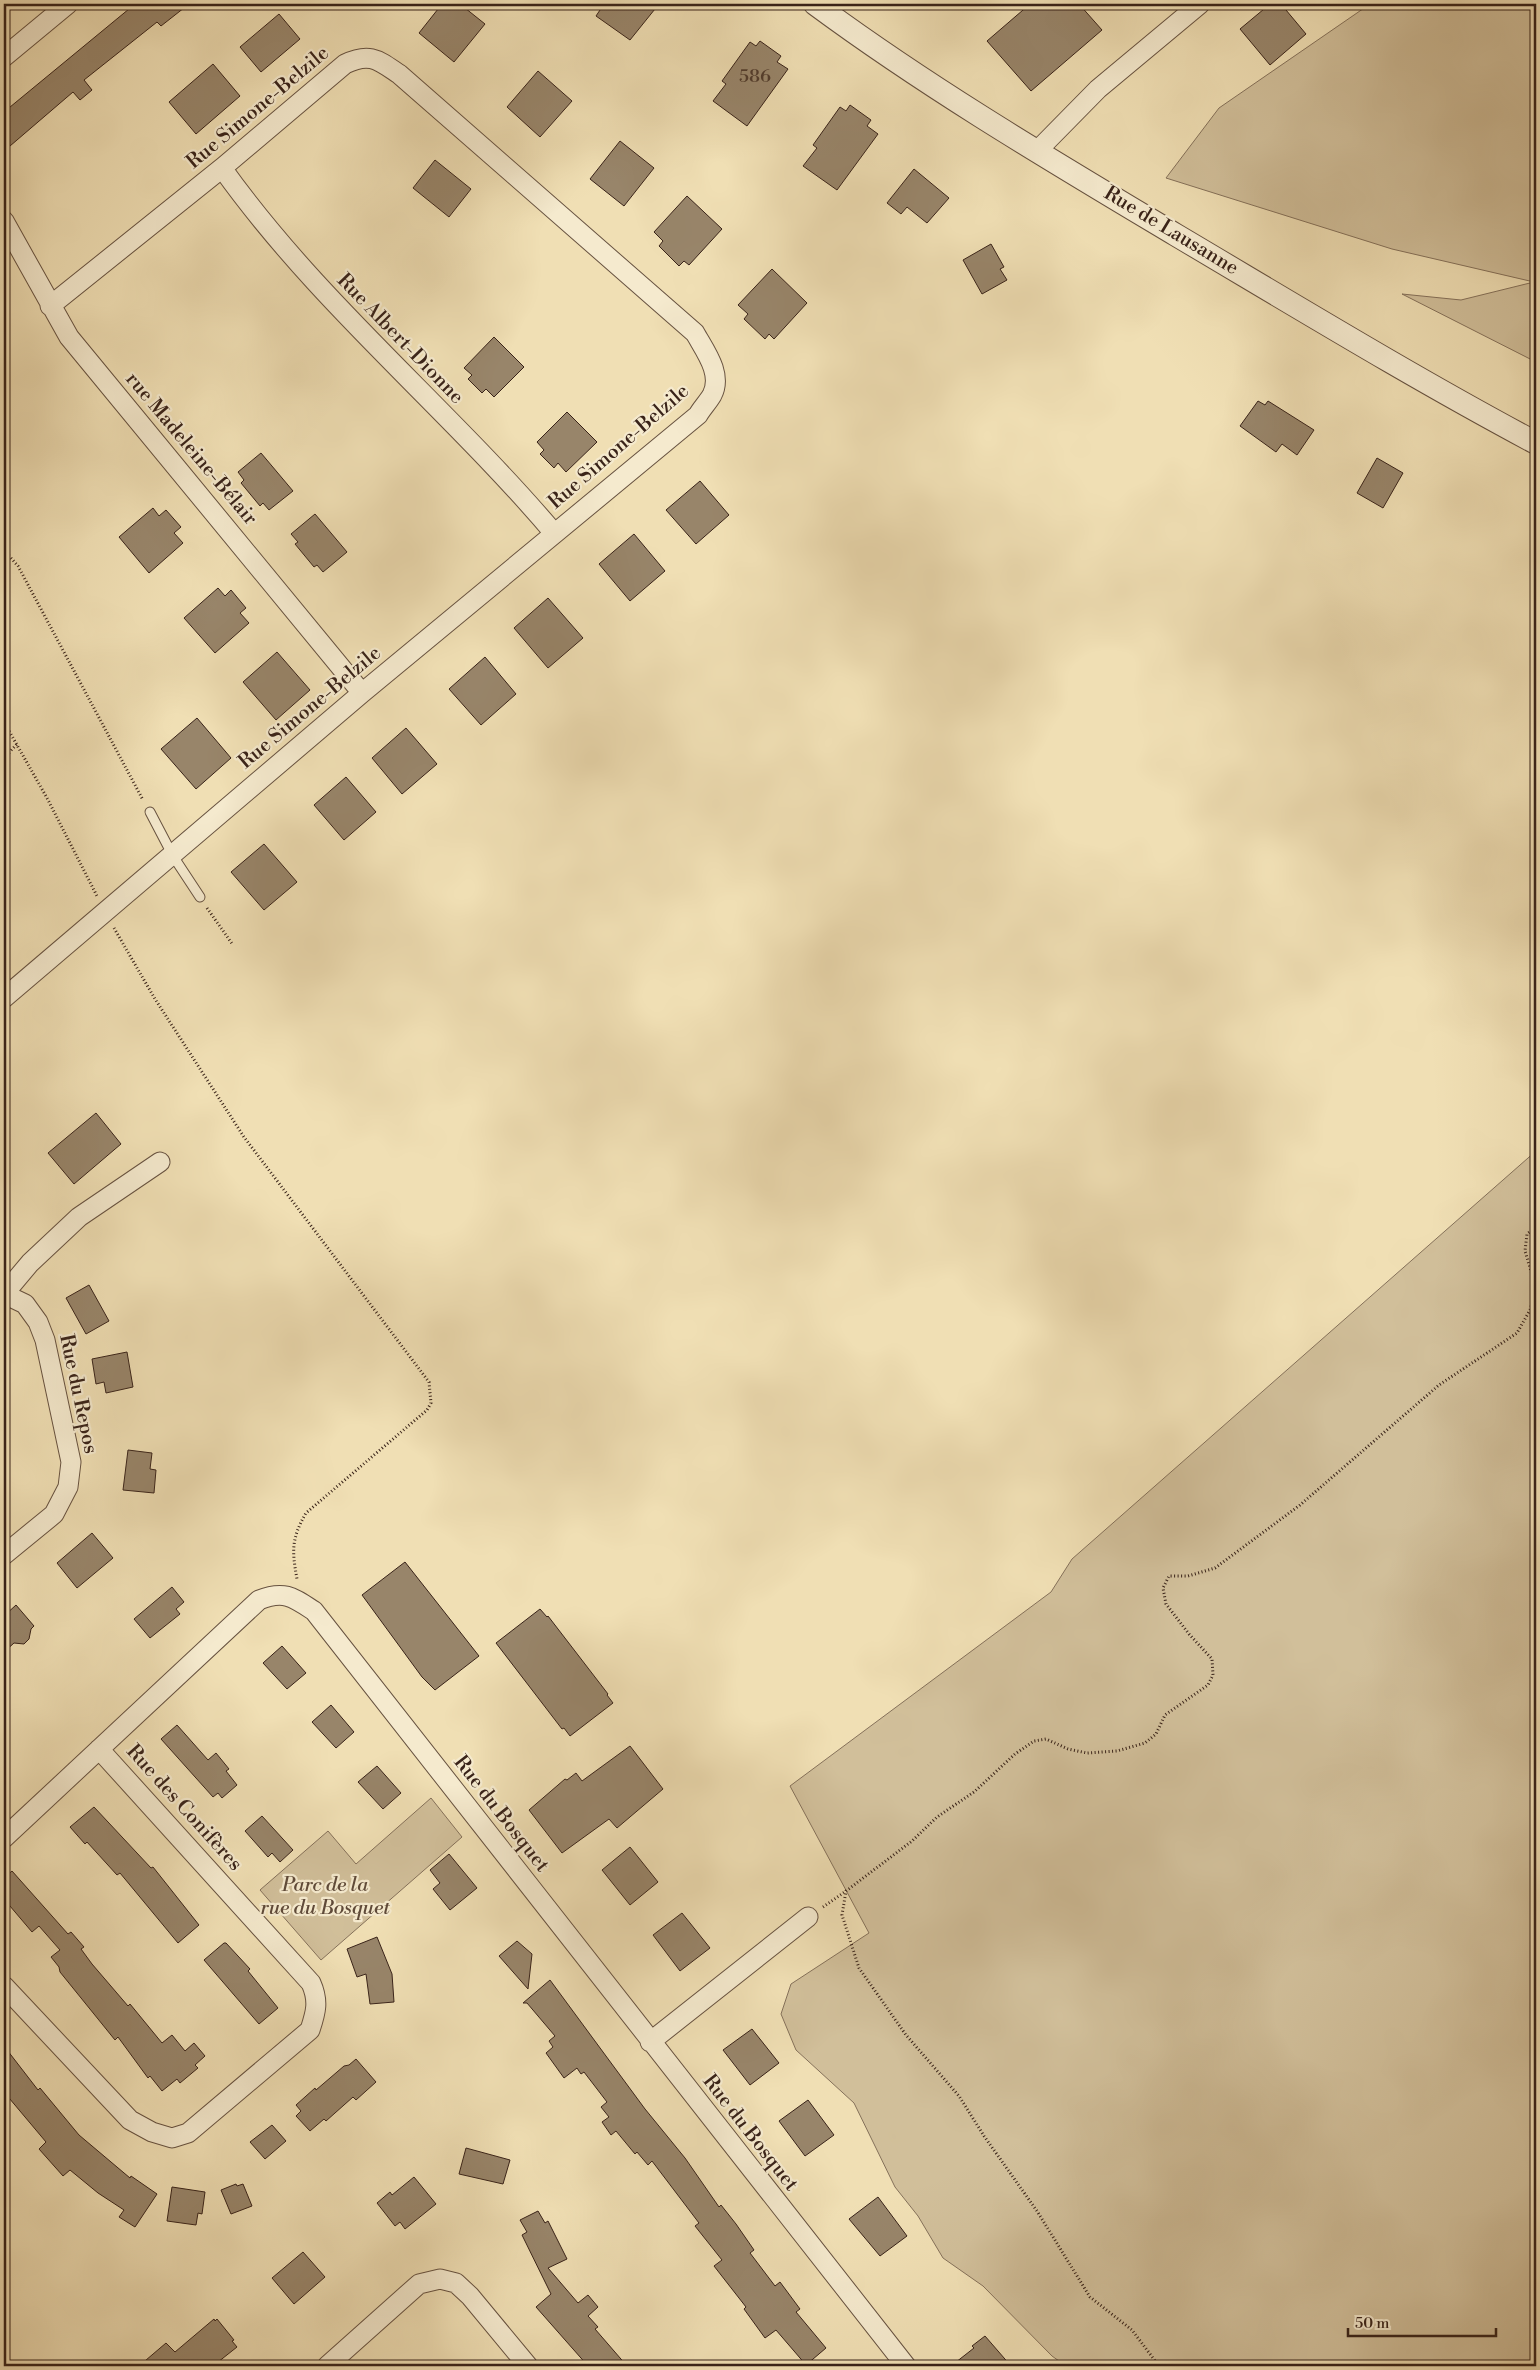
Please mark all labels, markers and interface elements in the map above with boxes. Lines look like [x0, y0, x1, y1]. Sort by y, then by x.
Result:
street label: Rue Simone-Belzile [182, 41, 334, 175]
house number: 586 [739, 65, 771, 88]
street label: Rue de Lausanne [1099, 181, 1243, 281]
street label: Rue Albert-Dionne [331, 268, 469, 410]
street label: rue Madeleine-Bélair [120, 367, 263, 531]
street label: Rue Simone-Belzile [543, 379, 695, 515]
street label: Rue Simone-Belzile [234, 641, 386, 775]
street label: Rue du Repos [53, 1332, 103, 1456]
street label: Rue des Conifères [121, 1740, 247, 1876]
street label: Rue du Bosquet [448, 1751, 554, 1877]
park label: Parc de la rue du Bosquet [260, 1873, 390, 1921]
street label: Rue du Bosquet [697, 2070, 803, 2196]
scale bar [1348, 2305, 1495, 2337]
text: 50 m [1355, 2314, 1389, 2333]

